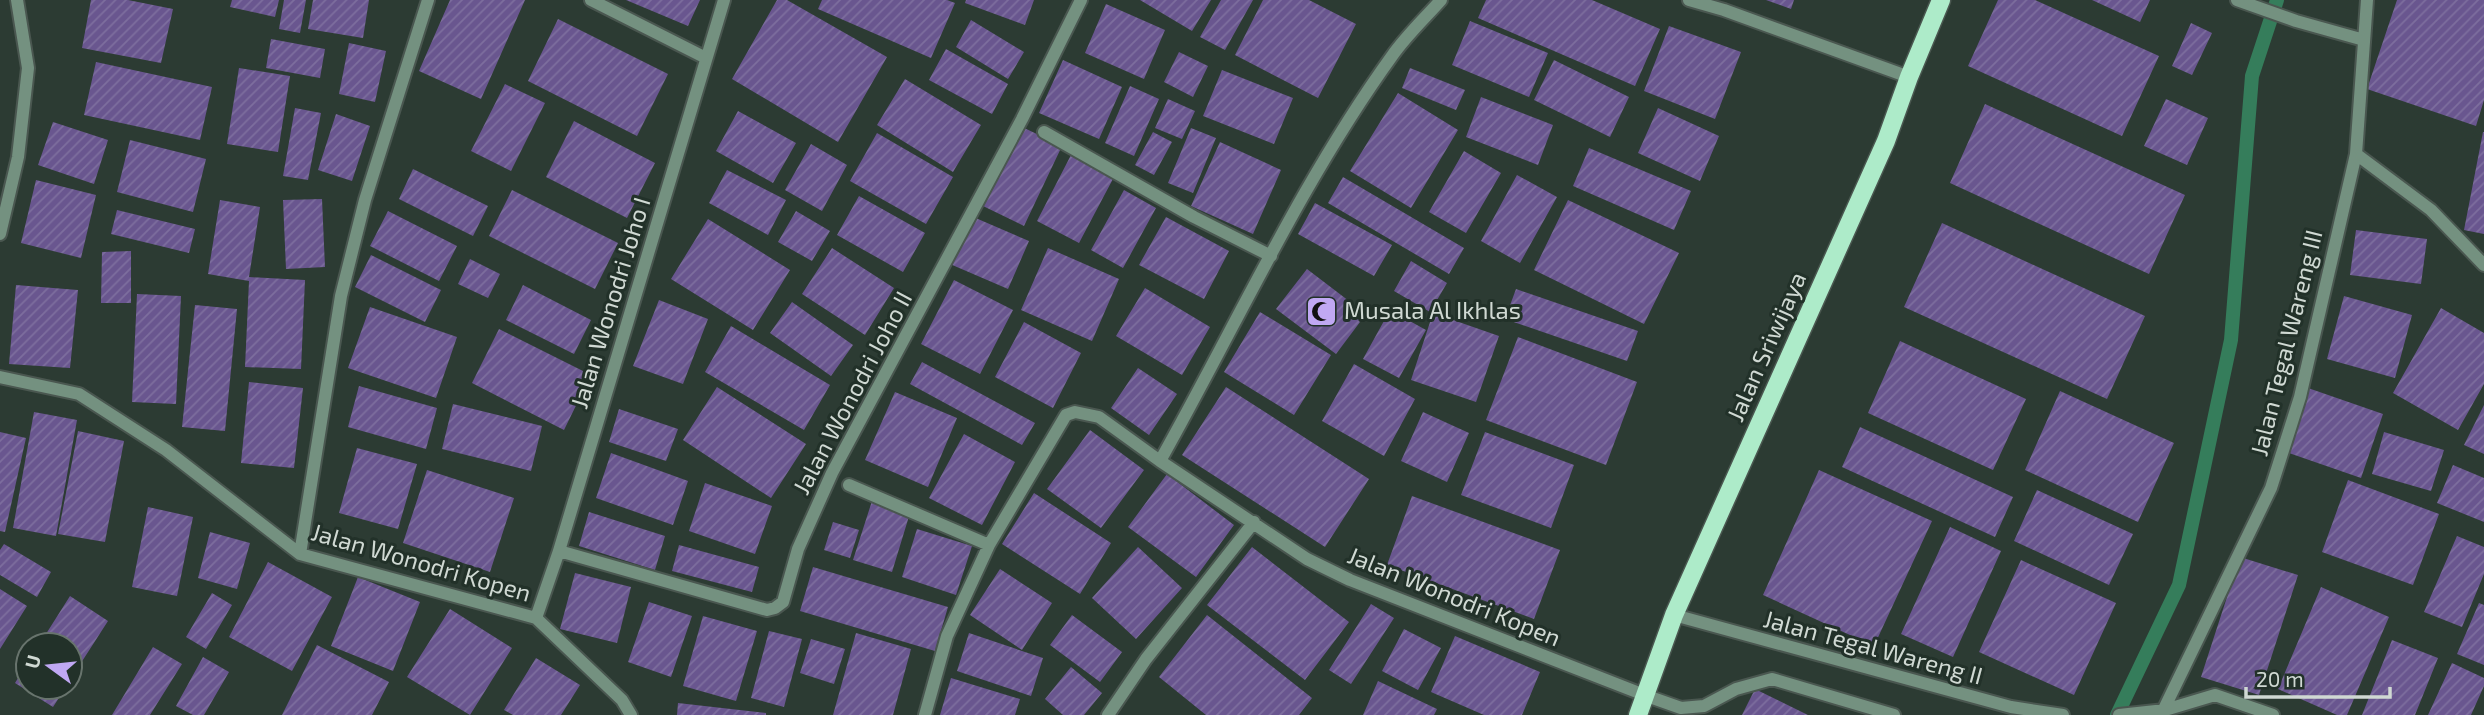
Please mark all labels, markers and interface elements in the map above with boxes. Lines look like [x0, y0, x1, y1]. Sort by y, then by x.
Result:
street label: Jalan Wonodri Joho I [564, 193, 655, 412]
street label: Jalan Tegal Wareng III [2243, 227, 2328, 459]
street label: Jalan Sriwijaya [1720, 267, 1812, 426]
street label: Jalan Wonodri Joho II [786, 286, 917, 499]
mosque icon: Musala Al Ikhlas [1304, 294, 1338, 328]
place label: Musala Al Ikhlas [1344, 295, 1521, 324]
street label: Jalan Wonodri Kopen [308, 516, 535, 607]
street label: Jalan Wonodri Kopen [1344, 540, 1565, 652]
street label: Jalan Tegal Wareng II [1761, 603, 1986, 690]
north arrow [14, 631, 84, 701]
text: U [19, 652, 45, 671]
scale bar [2246, 656, 2390, 700]
text: 20 m [2256, 666, 2304, 691]

